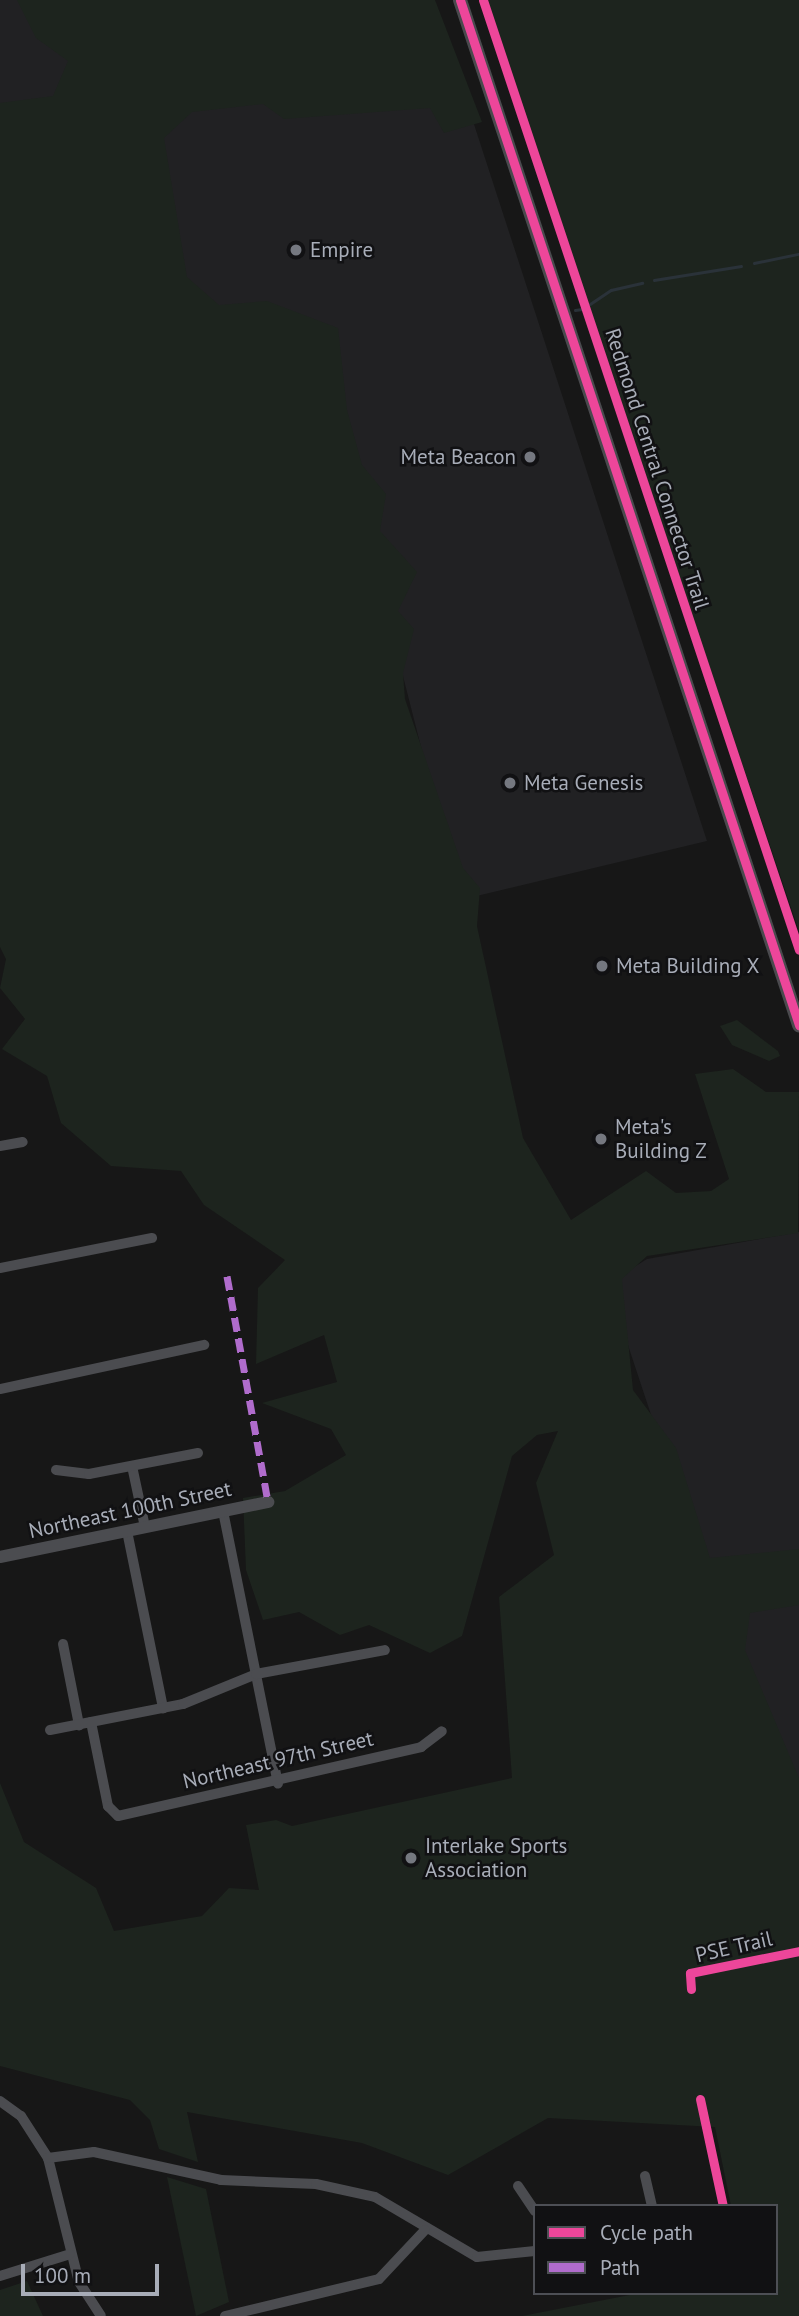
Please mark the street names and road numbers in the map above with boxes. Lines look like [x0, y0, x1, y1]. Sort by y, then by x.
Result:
street label: Redmond Central Connector Trail [599, 325, 715, 613]
street label: Northeast 100th Street [26, 1476, 234, 1544]
street label: Northeast 97th Street [180, 1726, 376, 1794]
street label: PSE Trail [693, 1926, 775, 1968]

